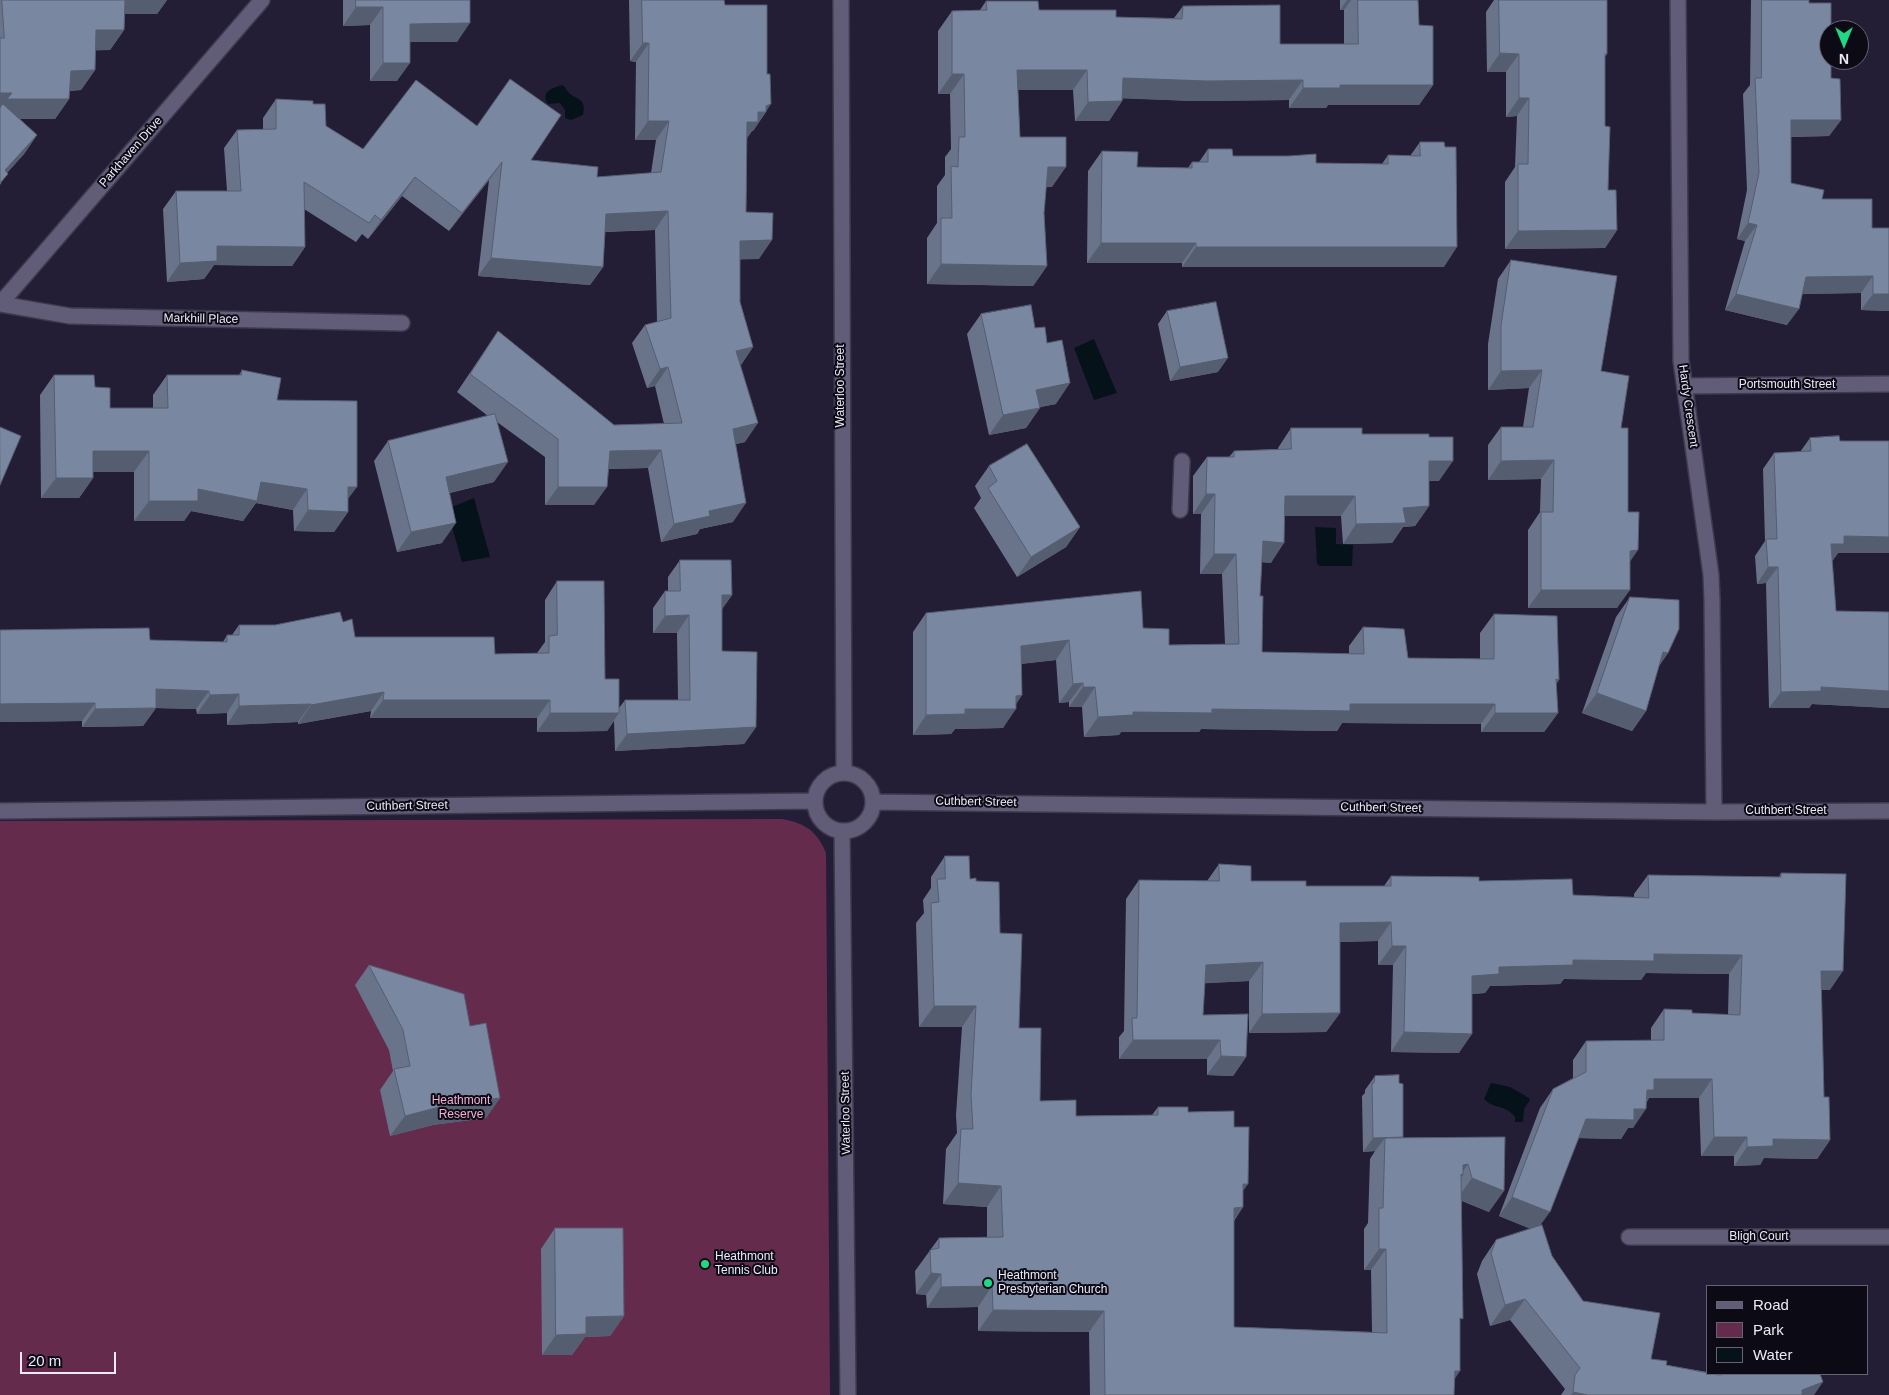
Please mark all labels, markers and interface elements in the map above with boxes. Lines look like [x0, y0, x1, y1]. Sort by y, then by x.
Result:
north arrow [1819, 20, 1869, 70]
text: N [1839, 51, 1849, 67]
street label: Parkhaven Drive [96, 114, 166, 190]
street label: Markhill Place [164, 311, 238, 327]
street label: Waterloo Street [834, 345, 848, 427]
street label: Hardy Crescent [1675, 364, 1701, 448]
street label: Portsmouth Street [1739, 378, 1835, 392]
street label: Cuthbert Street [935, 794, 1017, 810]
street label: Cuthbert Street [366, 798, 448, 814]
street label: Cuthbert Street [1340, 800, 1422, 816]
street label: Cuthbert Street [1745, 804, 1827, 818]
street label: Waterloo Street [838, 1071, 854, 1155]
park label: Heathmont Reserve [432, 1094, 490, 1122]
street label: Bligh Court [1729, 1230, 1789, 1244]
place label: Heathmont Tennis Club [715, 1250, 778, 1278]
marker: Heathmont Tennis Club [699, 1258, 711, 1270]
place label: Heathmont Presbyterian Church [998, 1269, 1107, 1297]
marker: Heathmont Presbyterian Church [982, 1277, 994, 1289]
legend [1706, 1285, 1869, 1375]
text: Road [1753, 1296, 1789, 1313]
text: Park [1753, 1321, 1784, 1338]
scale bar [22, 1342, 119, 1374]
text: Water [1753, 1346, 1792, 1363]
text: 20 m [28, 1352, 61, 1369]

